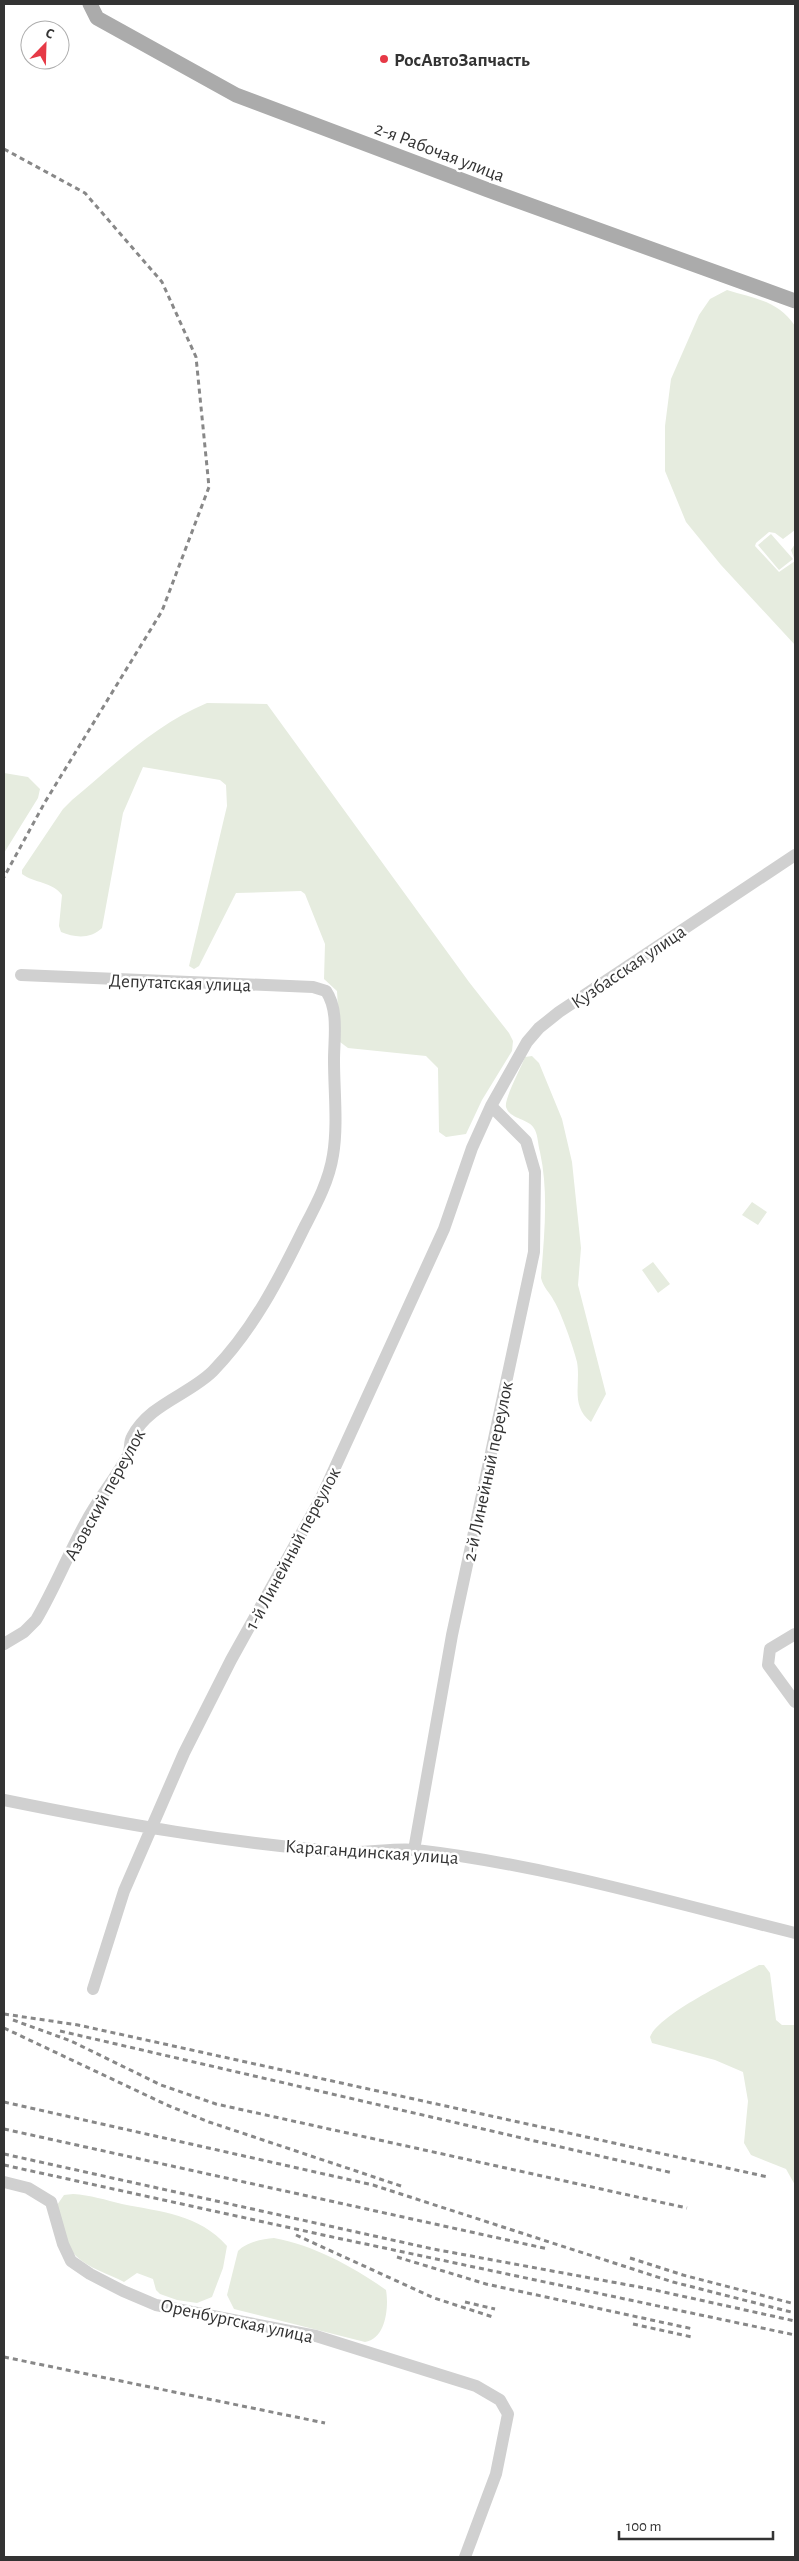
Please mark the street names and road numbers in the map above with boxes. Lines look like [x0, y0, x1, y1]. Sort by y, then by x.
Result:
street label: 2-я Рабочая улица [372, 119, 507, 186]
street label: Кузбасская улица [568, 922, 690, 1012]
street label: Депутатская улица [109, 972, 252, 995]
street label: 2-й Линейный переулок [460, 1379, 517, 1563]
street label: Азовский переулок [61, 1426, 149, 1564]
street label: 1-й Линейный переулок [242, 1464, 344, 1633]
street label: Карагандинская улица [284, 1837, 460, 1868]
street label: Оренбургская улица [159, 2296, 315, 2347]

